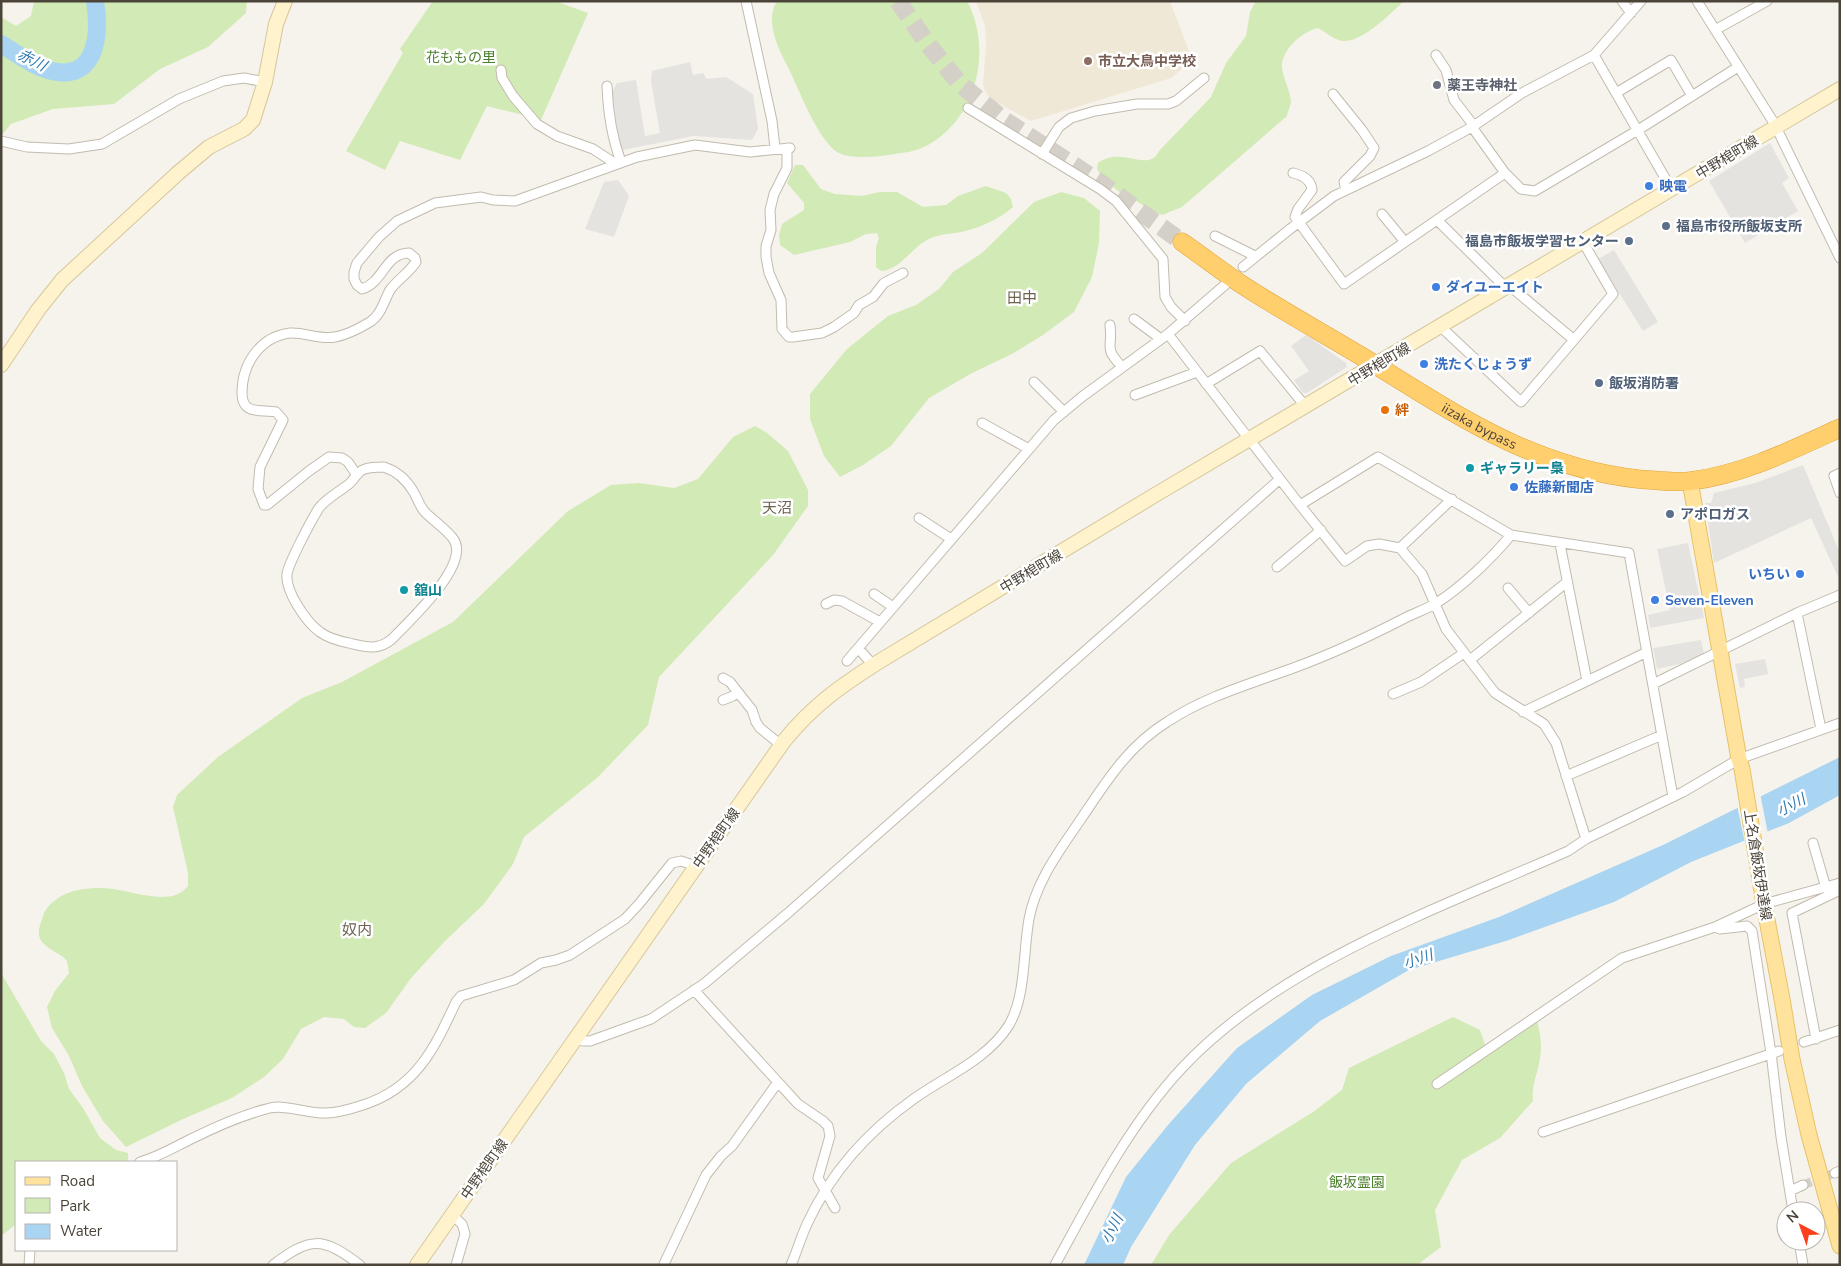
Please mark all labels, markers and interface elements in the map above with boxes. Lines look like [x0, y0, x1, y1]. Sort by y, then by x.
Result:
water label: 赤川 [14, 44, 52, 77]
park label: 花ももの里 [426, 48, 496, 67]
place label: 市立大鳥中学校 [1098, 52, 1196, 71]
marker: 市立大鳥中学校 [1082, 55, 1094, 67]
place label: 薬王寺神社 [1447, 76, 1517, 95]
marker: 薬王寺神社 [1431, 79, 1443, 91]
street label: 中野梍町線 [1692, 131, 1762, 184]
place label: 映電 [1659, 177, 1687, 196]
marker: 映電 [1643, 180, 1655, 192]
place label: 福島市役所飯坂支所 [1676, 217, 1802, 236]
marker: 福島市役所飯坂支所 [1660, 220, 1672, 232]
place label: 福島市飯坂学習センター [1465, 232, 1619, 251]
marker: 福島市飯坂学習センター [1623, 235, 1635, 247]
place label: ダイユーエイト [1446, 278, 1544, 297]
marker: ダイユーエイト [1430, 281, 1442, 293]
district label: 田中 [1007, 288, 1037, 308]
street label: 中野梍町線 [1344, 338, 1414, 391]
place label: 洗たくじょうず [1434, 355, 1532, 374]
marker: 洗たくじょうず [1418, 358, 1430, 370]
place label: 飯坂消防署 [1609, 374, 1679, 393]
marker: 飯坂消防署 [1593, 377, 1605, 389]
street label: iizaka bypass [1438, 399, 1520, 454]
place label: 絆 [1395, 401, 1409, 420]
marker: 絆 [1379, 404, 1391, 416]
place label: ギャラリー梟 [1480, 459, 1564, 478]
marker: ギャラリー梟 [1464, 462, 1476, 474]
place label: 佐藤新聞店 [1524, 478, 1594, 497]
marker: 佐藤新聞店 [1508, 481, 1520, 493]
district label: 天沼 [762, 498, 792, 518]
place label: アポロガス [1680, 505, 1750, 524]
marker: アポロガス [1664, 508, 1676, 520]
street label: 中野梍町線 [996, 545, 1066, 598]
place label: いちい [1748, 565, 1790, 584]
marker: いちい [1794, 568, 1806, 580]
place label: 舘山 [414, 581, 442, 600]
marker: 舘山 [398, 584, 410, 596]
place label: Seven-Eleven [1665, 591, 1754, 610]
marker: Seven-Eleven [1649, 594, 1661, 606]
water label: 小川 [1773, 788, 1811, 821]
street label: 中野梍町線 [689, 804, 744, 872]
street label: 上名倉飯坂伊達線 [1739, 808, 1776, 922]
district label: 奴内 [342, 920, 372, 940]
water label: 小川 [1401, 944, 1437, 973]
street label: 中野梍町線 [457, 1135, 512, 1203]
legend [15, 1161, 178, 1251]
text: Road [60, 1171, 95, 1191]
park label: 飯坂霊園 [1329, 1173, 1385, 1192]
text: Park [60, 1196, 90, 1216]
north arrow [1776, 1201, 1826, 1251]
text: N [1783, 1206, 1803, 1227]
water label: 小川 [1096, 1209, 1129, 1247]
text: Water [60, 1221, 103, 1241]

